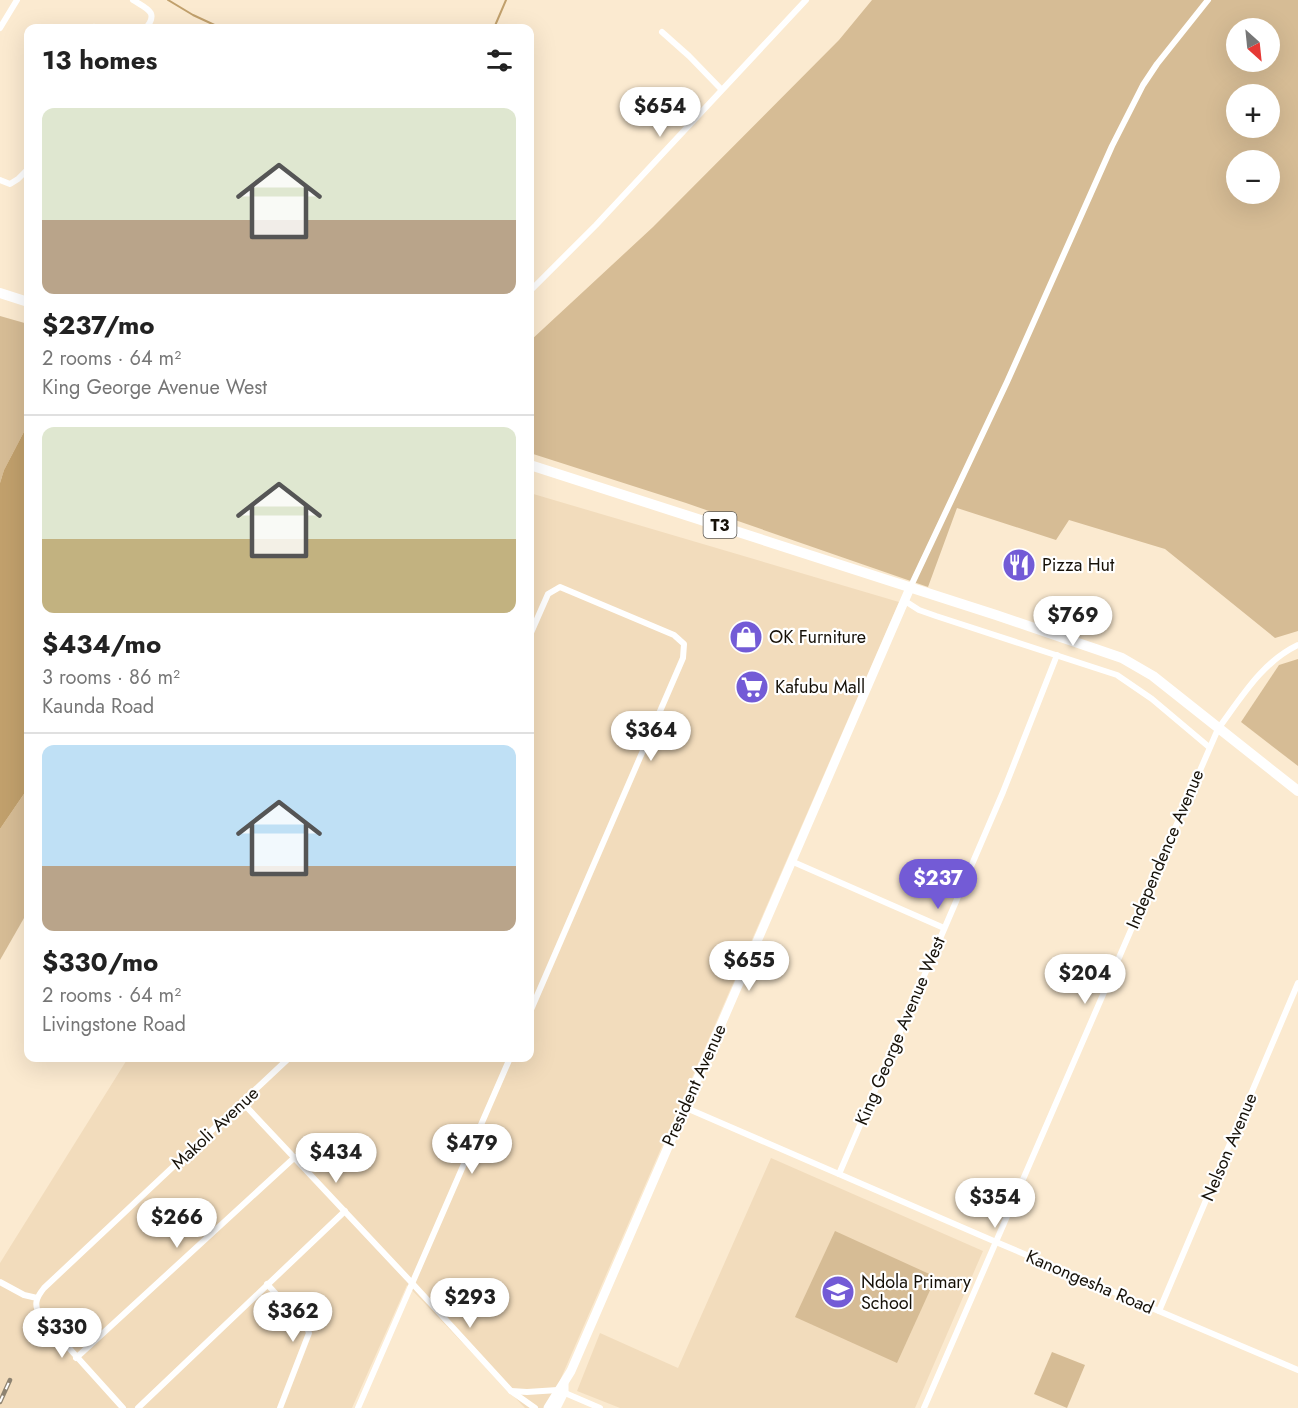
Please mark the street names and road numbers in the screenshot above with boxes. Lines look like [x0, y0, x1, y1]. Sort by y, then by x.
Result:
road number: T3 [704, 512, 736, 538]
street label: Independence Avenue [1120, 765, 1210, 933]
street label: King George Avenue West [848, 932, 952, 1129]
street label: President Avenue [655, 1020, 733, 1150]
street label: Makoli Avenue [166, 1081, 264, 1175]
street label: Nelson Avenue [1194, 1089, 1264, 1205]
street label: Kanongesha Road [1022, 1243, 1158, 1321]

